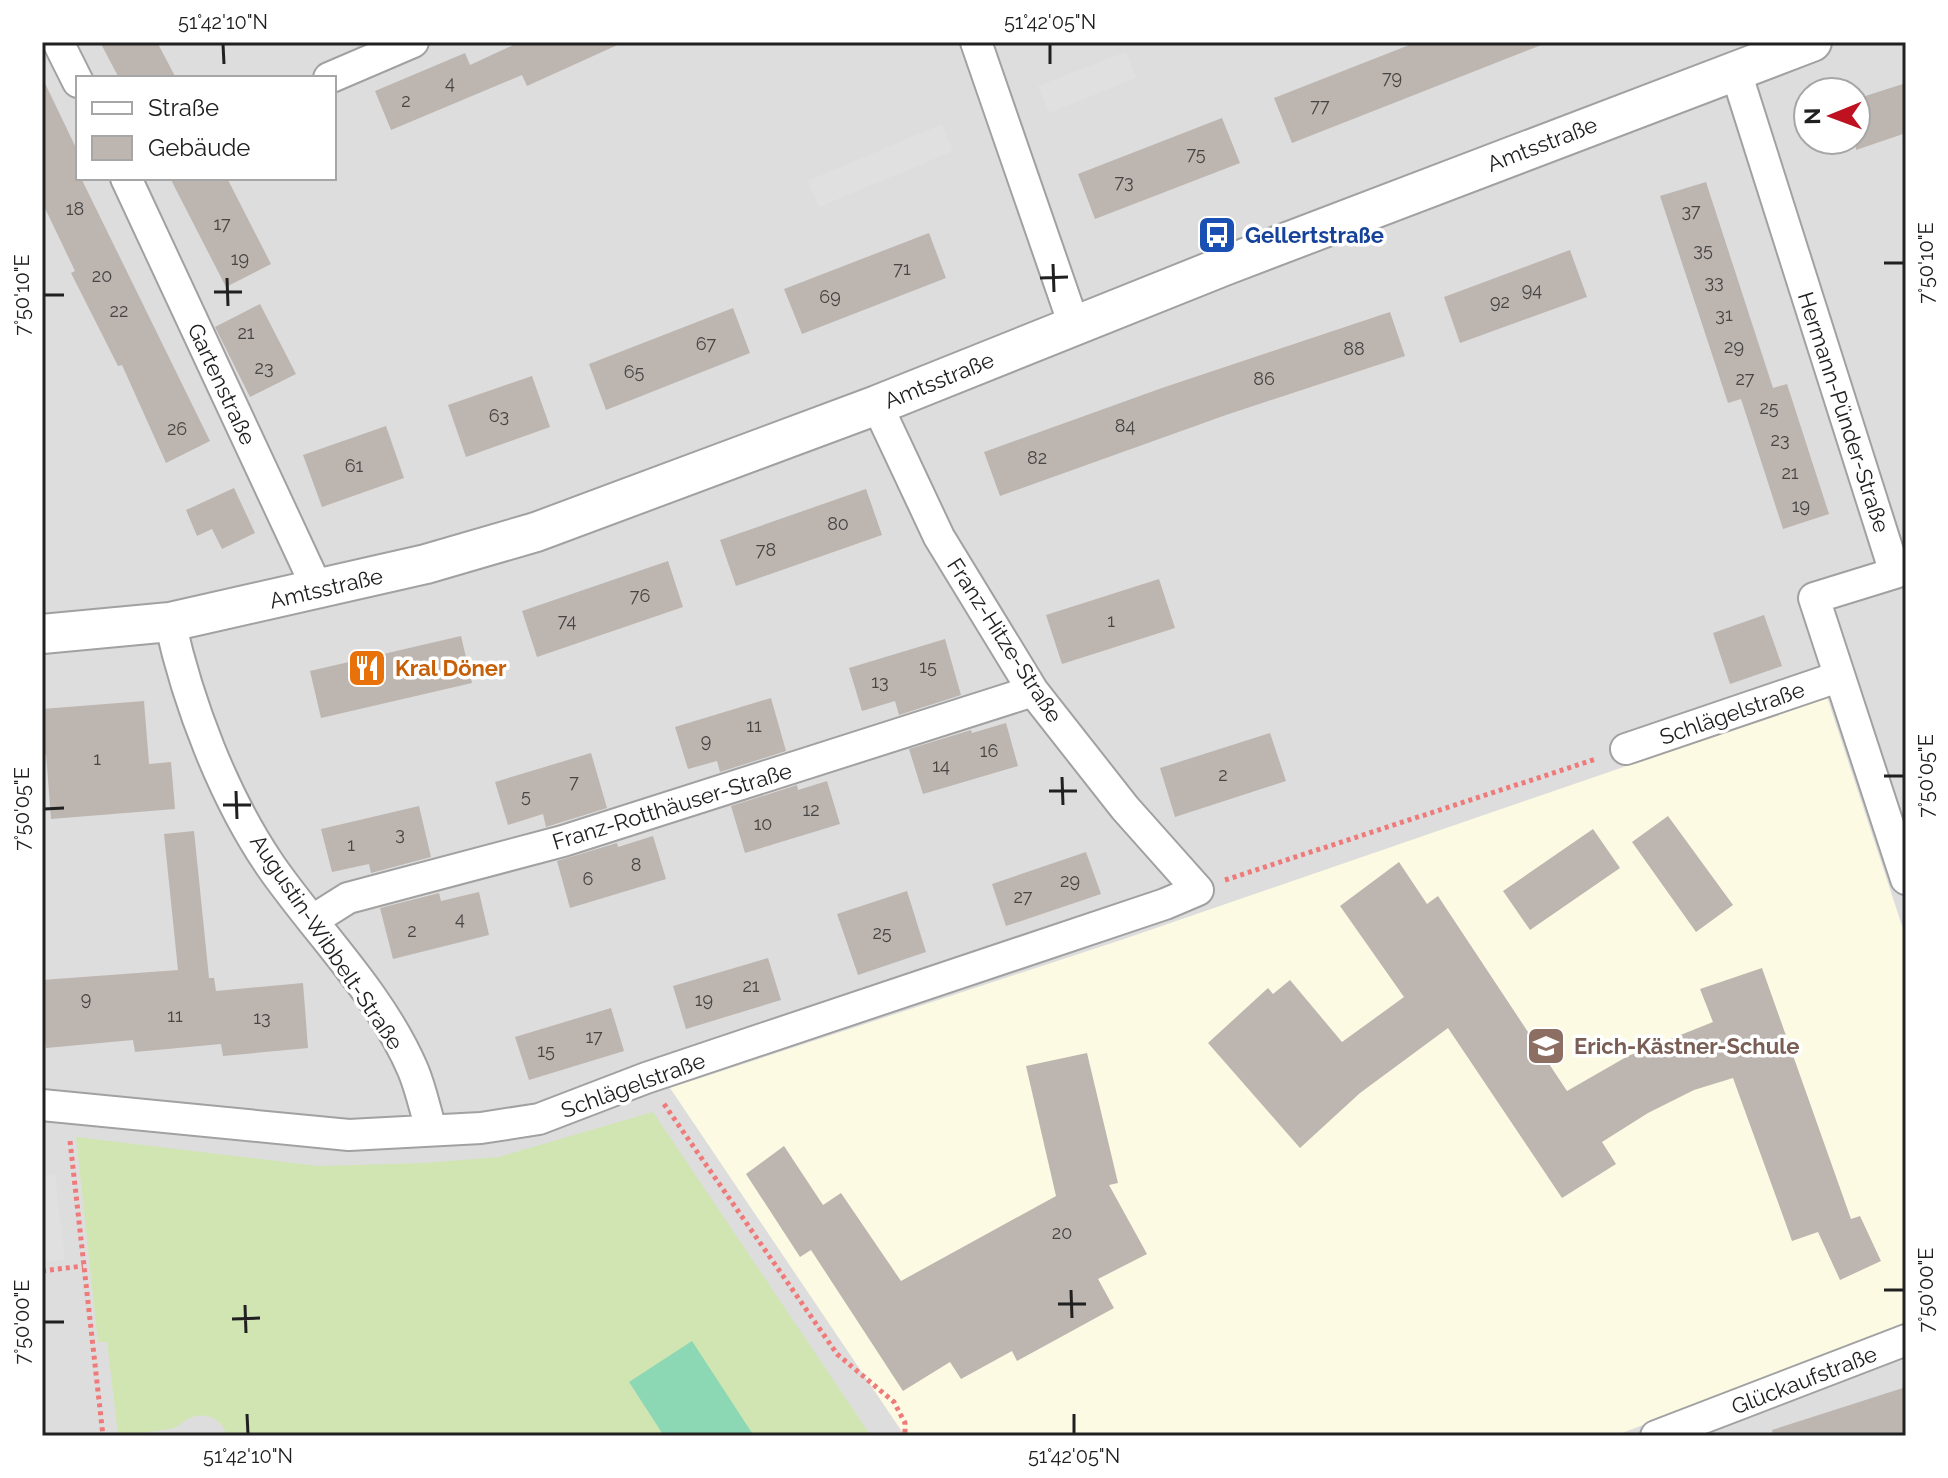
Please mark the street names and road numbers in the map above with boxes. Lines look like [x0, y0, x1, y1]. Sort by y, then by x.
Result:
street label: Amtsstraße [1483, 111, 1601, 177]
street label: Hermann-Pünder-Straße [1793, 288, 1895, 536]
street label: Gartenstraße [183, 319, 262, 449]
street label: Amtsstraße [880, 346, 998, 414]
street label: Franz-Hitze-Straße [942, 553, 1068, 727]
street label: Amtsstraße [267, 562, 385, 614]
street label: Schlägelstraße [1656, 676, 1808, 750]
street label: Franz-Rotthäuser-Straße [549, 757, 795, 855]
street label: Augustin-Wibbelt-Straße [245, 829, 409, 1055]
street label: Schlägelstraße [557, 1047, 709, 1123]
street label: Glückaufstraße [1728, 1340, 1880, 1420]

